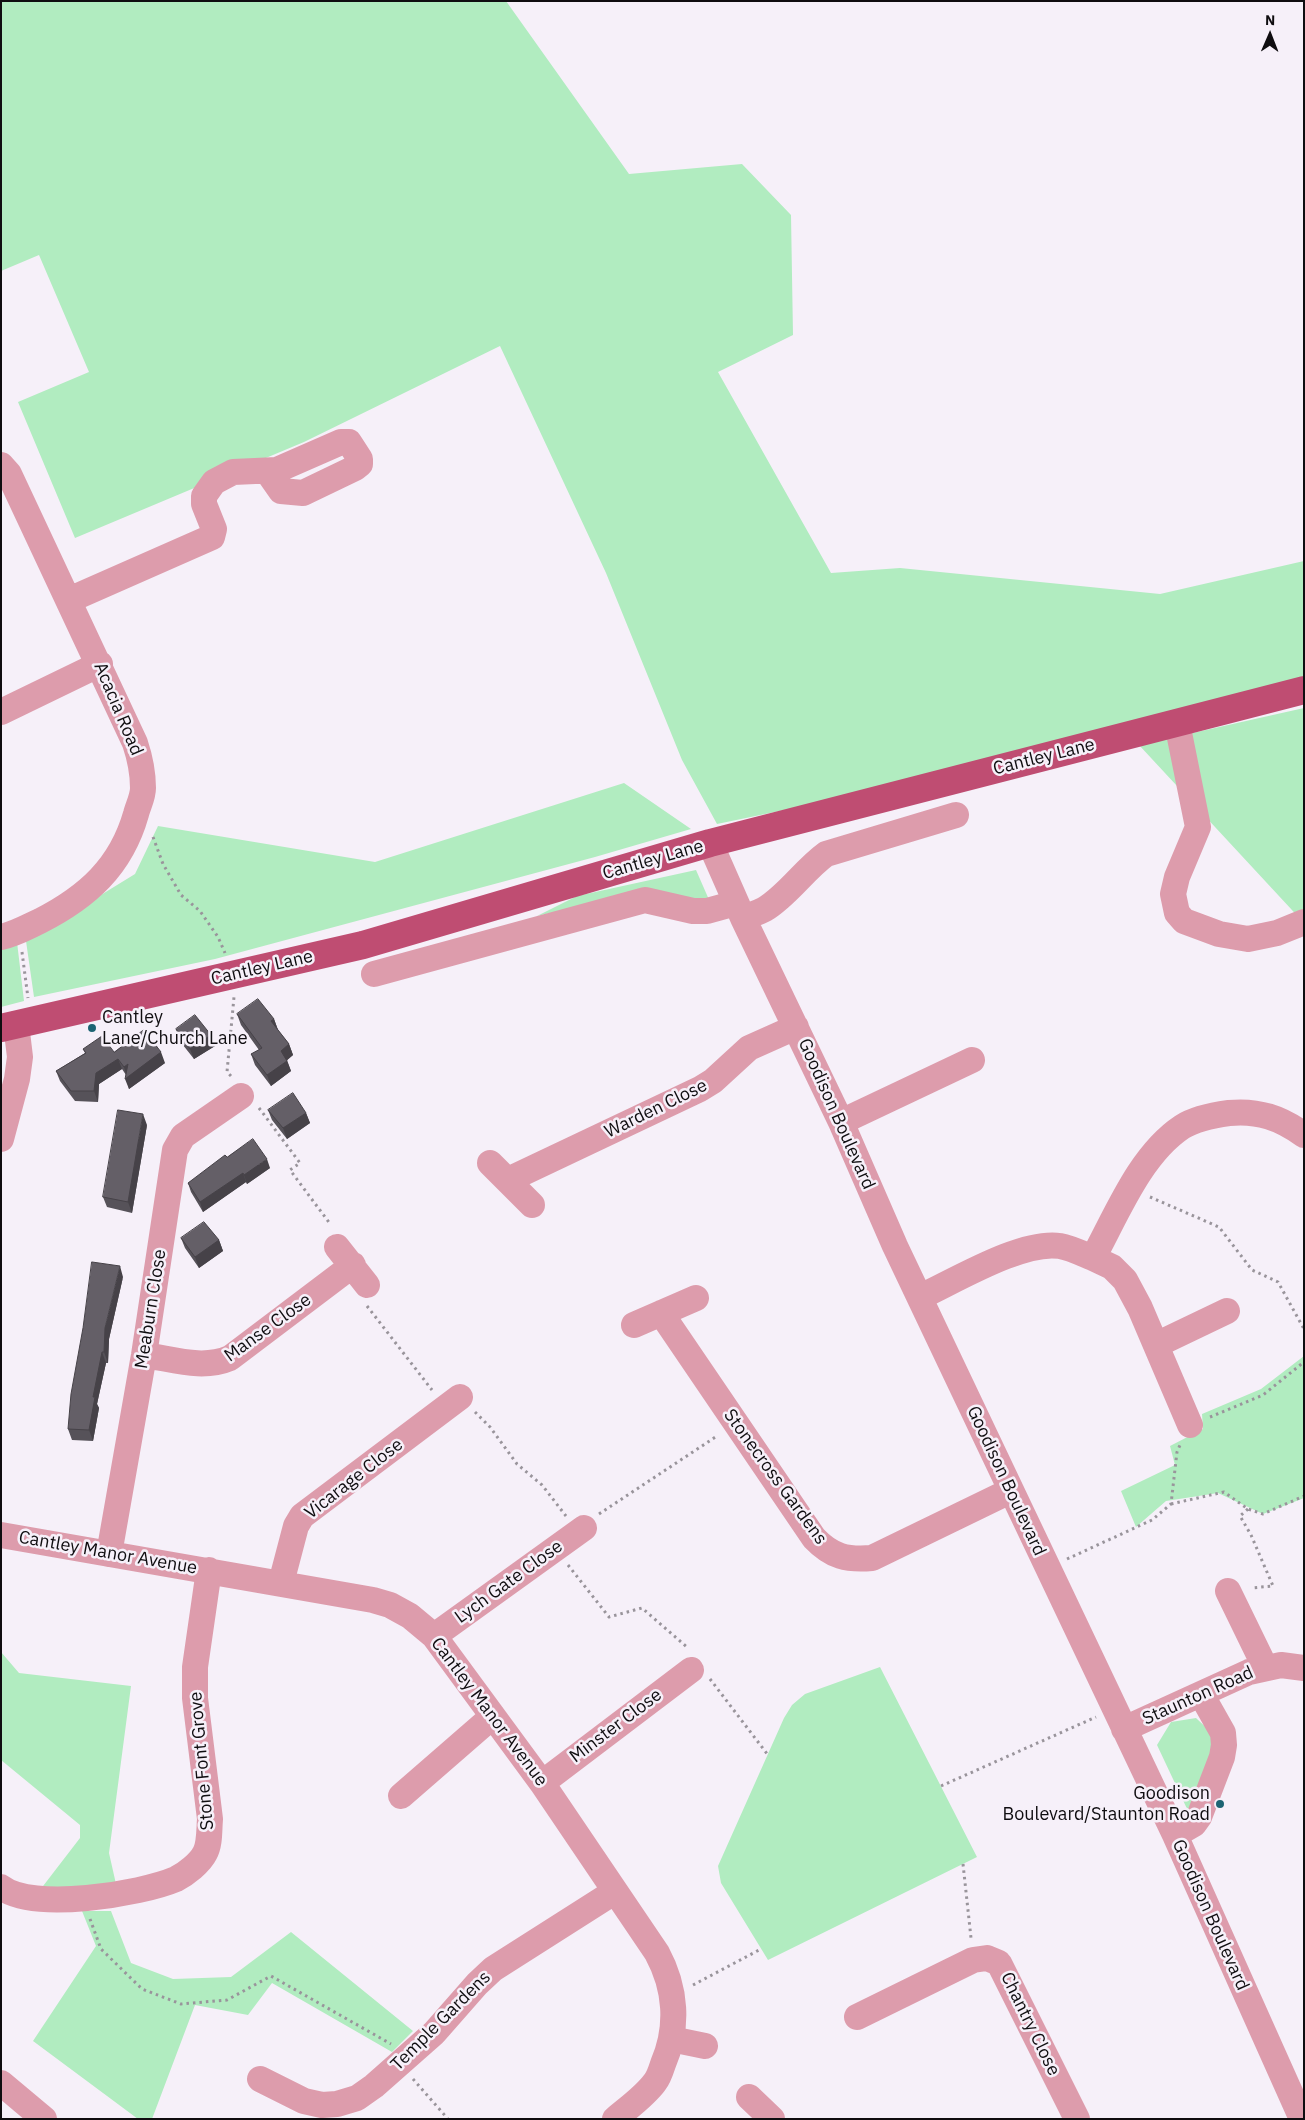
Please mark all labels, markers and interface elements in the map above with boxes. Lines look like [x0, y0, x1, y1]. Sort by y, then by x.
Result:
north arrow [1245, 10, 1295, 60]
text: N [1265, 11, 1275, 29]
street label: Acacia Road [89, 659, 147, 759]
street label: Cantley Lane [991, 734, 1097, 780]
street label: Cantley Lane [600, 835, 706, 885]
street label: Cantley Lane [209, 946, 315, 990]
place label: Cantley Lane/Church Lane [102, 1007, 248, 1050]
marker: Cantley Lane/Church Lane [86, 1022, 98, 1034]
street label: Goodison Boulevard [793, 1035, 879, 1193]
street label: Warden Close [601, 1075, 711, 1143]
street label: Meaburn Close [131, 1248, 171, 1370]
street label: Manse Close [220, 1289, 316, 1367]
street label: Goodison Boulevard [962, 1403, 1050, 1559]
street label: Stonecross Gardens [719, 1405, 831, 1549]
street label: Vicarage Close [301, 1434, 407, 1524]
street label: Cantley Manor Avenue [17, 1527, 199, 1579]
street label: Lych Gate Close [451, 1536, 567, 1628]
street label: Cantley Manor Avenue [426, 1633, 552, 1791]
street label: Staunton Road [1139, 1662, 1257, 1730]
street label: Minster Close [566, 1684, 666, 1768]
street label: Stone Font Grove [185, 1691, 219, 1831]
place label: Goodison Boulevard/Staunton Road [1002, 1783, 1210, 1826]
marker: Goodison Boulevard/Staunton Road [1214, 1798, 1226, 1810]
street label: Goodison Boulevard [1167, 1836, 1253, 1994]
street label: Temple Gardens [387, 1967, 495, 2075]
street label: Chantry Close [996, 1969, 1064, 2079]

